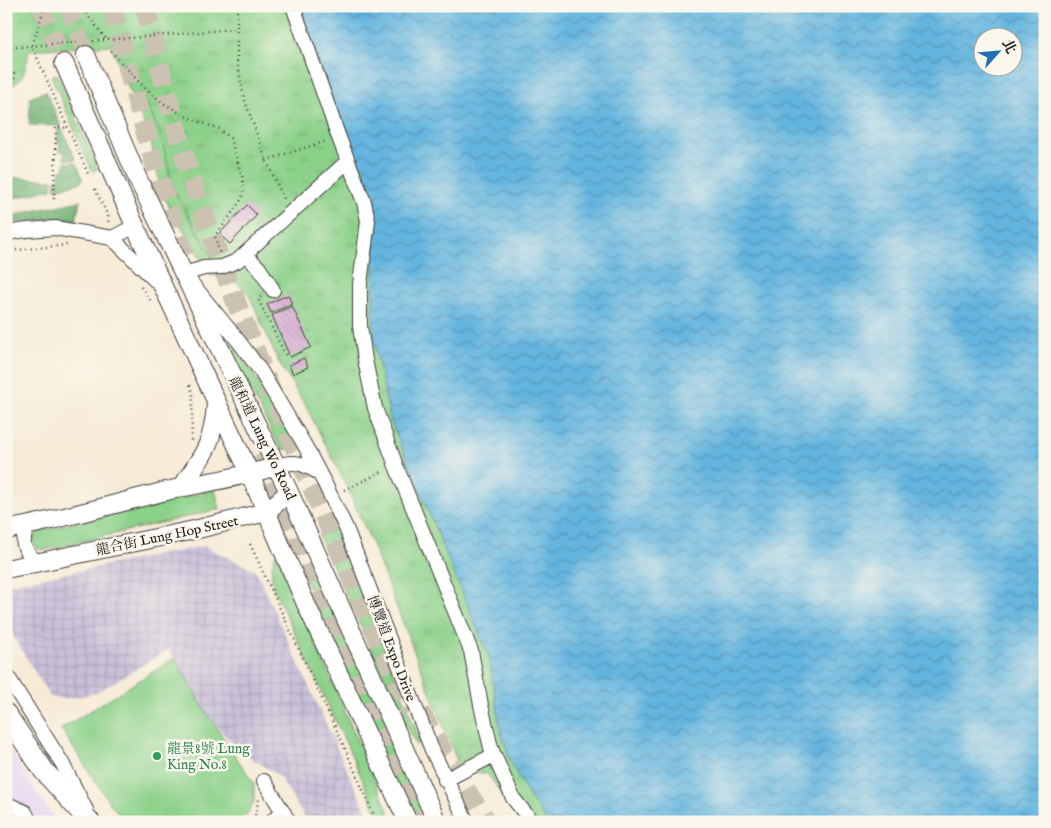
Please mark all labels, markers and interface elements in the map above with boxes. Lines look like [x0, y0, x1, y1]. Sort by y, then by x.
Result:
north arrow [974, 28, 1024, 78]
text: 北 [997, 36, 1020, 57]
street label: 龍和道 Lung Wo Road [224, 374, 300, 504]
street label: 龍合街 Lung Hop Street [94, 512, 240, 560]
street label: 博覽道 Expo Drive [363, 593, 420, 705]
place label: 龍景8號 Lung King No.8 [167, 740, 250, 774]
marker: 龍景8號 Lung King No.8 [151, 750, 163, 762]

